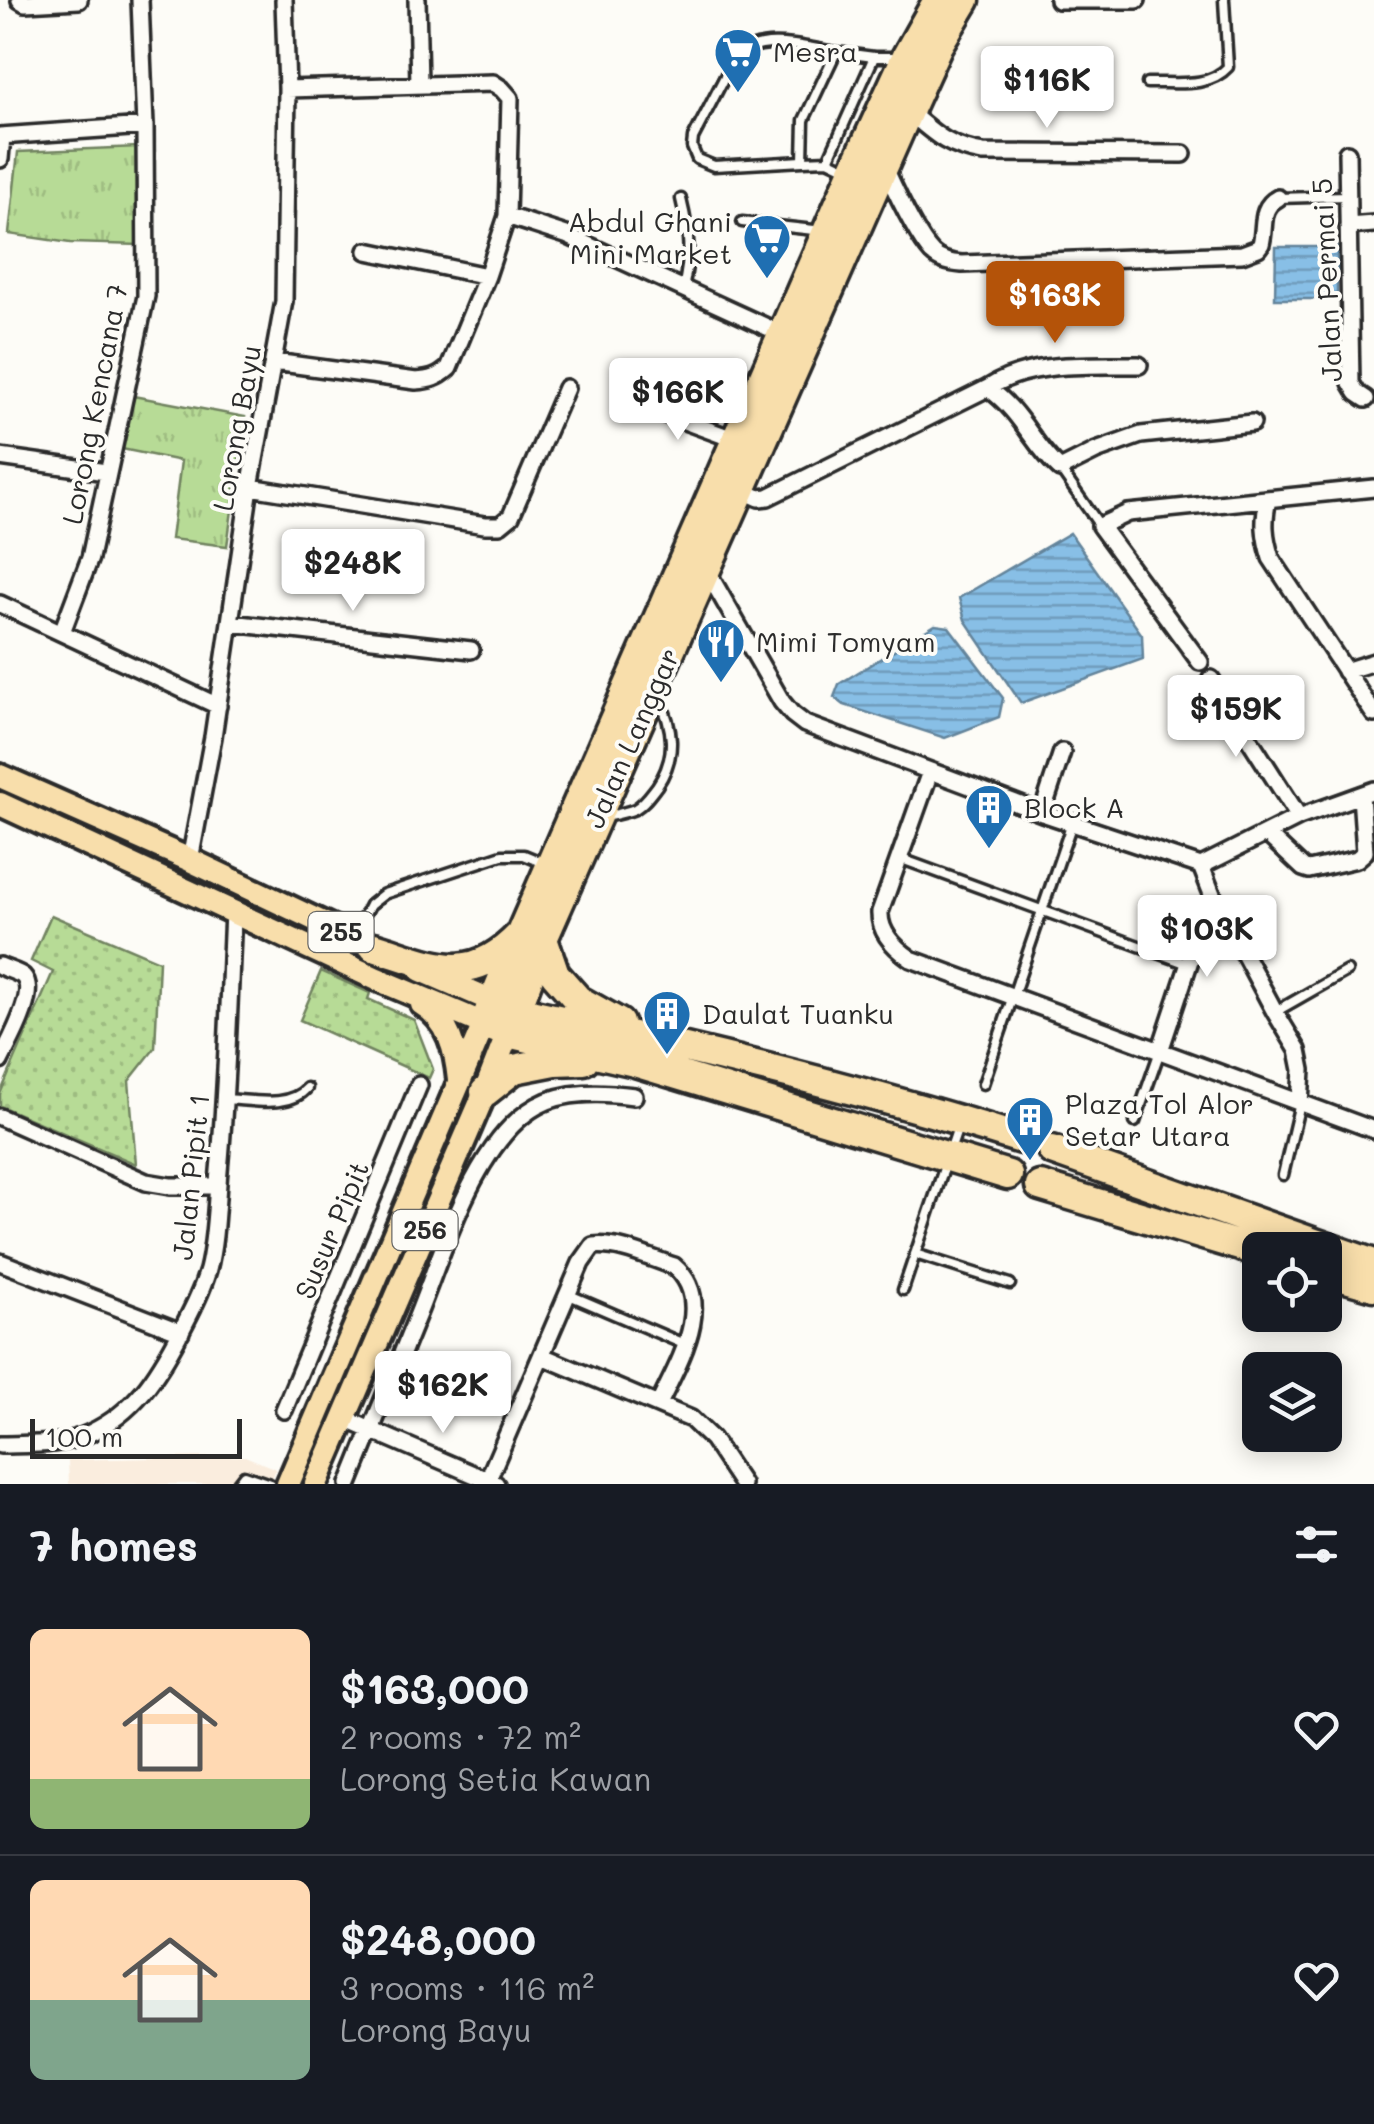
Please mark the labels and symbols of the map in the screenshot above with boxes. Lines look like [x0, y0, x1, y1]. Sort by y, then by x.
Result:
supermarket icon: Mesra [712, 26, 764, 94]
place label: Mesra [773, 33, 858, 69]
pin: $116K [977, 46, 1117, 131]
street label: Jalan Permai 5 [1303, 177, 1349, 383]
place label: Abdul Ghani Mini Market [568, 203, 732, 271]
supermarket icon: Abdul Ghani Mini Market [741, 212, 793, 280]
pin: $163K [985, 261, 1125, 346]
street label: Lorong Kencana 7 [53, 281, 135, 527]
street label: Lorong Bayu [204, 342, 268, 513]
pin: $166K [608, 358, 748, 443]
pin: $248K [283, 529, 423, 614]
restaurant icon: Mimi Tomyam [695, 616, 747, 684]
place label: Mimi Tomyam [756, 623, 936, 659]
street label: Jalan Langgar [575, 642, 687, 833]
pin: $159K [1166, 675, 1306, 760]
building icon: Block A [963, 782, 1015, 850]
place label: Block A [1024, 789, 1125, 825]
pin: $103K [1137, 895, 1277, 980]
road number: 255 [308, 912, 374, 952]
building icon: Daulat Tuanku [641, 988, 693, 1056]
place label: Daulat Tuanku [702, 995, 894, 1031]
place label: Plaza Tol Alor Setar Utara [1065, 1085, 1254, 1153]
street label: Jalan Pipit 1 [163, 1092, 217, 1262]
building icon: Plaza Tol Alor Setar Utara [1004, 1094, 1056, 1162]
street label: Susur Pipit [286, 1155, 376, 1304]
road number: 256 [392, 1210, 458, 1250]
pin: $162K [373, 1351, 513, 1436]
scale bar [30, 1414, 242, 1458]

